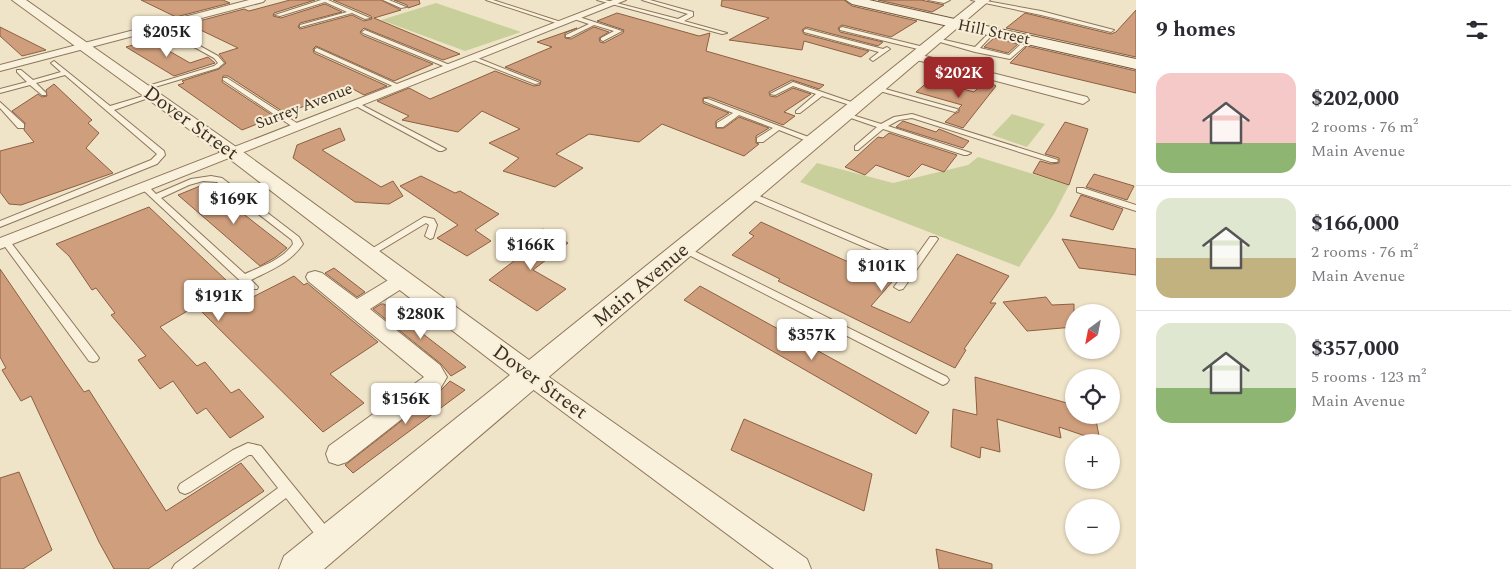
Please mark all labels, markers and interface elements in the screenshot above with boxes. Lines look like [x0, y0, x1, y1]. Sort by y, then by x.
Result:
street label: Hill Street [956, 13, 1033, 51]
text: 9 homes [1156, 14, 1236, 46]
pin: $205K [132, 15, 202, 58]
icon: filters [1463, 16, 1491, 44]
text: $205K [143, 20, 191, 44]
pin: $202K [924, 56, 994, 99]
text: $202K [935, 61, 983, 85]
street label: Surrey Avenue [252, 76, 356, 136]
street label: Dover Street [137, 78, 245, 168]
text: $202,000 [1311, 83, 1399, 115]
icon: home [1196, 93, 1256, 153]
text: 2 rooms · 76 m² [1311, 115, 1418, 139]
text: Main Avenue [1311, 139, 1405, 163]
pin: $169K [199, 182, 269, 225]
text: $169K [210, 187, 258, 211]
text: $166,000 [1311, 208, 1399, 240]
icon: home [1196, 218, 1256, 278]
pin: $166K [496, 228, 566, 271]
text: $166K [507, 233, 555, 257]
street label: Main Avenue [586, 236, 696, 334]
text: 2 rooms · 76 m² [1311, 240, 1418, 264]
pin: $101K [847, 250, 917, 292]
text: $101K [858, 254, 906, 278]
text: Main Avenue [1311, 264, 1405, 288]
pin: $191K [184, 280, 254, 322]
text: $191K [195, 284, 243, 308]
pin: $280K [386, 298, 456, 340]
text: $280K [397, 302, 445, 326]
north arrow [1065, 304, 1120, 359]
map controls [1065, 304, 1120, 554]
pin: $357K [777, 318, 847, 361]
text: $357K [788, 323, 836, 347]
text: $357,000 [1311, 333, 1399, 365]
street label: Dover Street [486, 337, 594, 427]
icon: home [1196, 343, 1256, 403]
text: 5 rooms · 123 m² [1311, 365, 1426, 389]
button: locate [1065, 369, 1120, 424]
pin: $156K [371, 382, 441, 425]
text: $156K [382, 387, 430, 411]
text: Main Avenue [1311, 389, 1405, 413]
button: + [1065, 434, 1120, 489]
button: − [1065, 499, 1120, 554]

